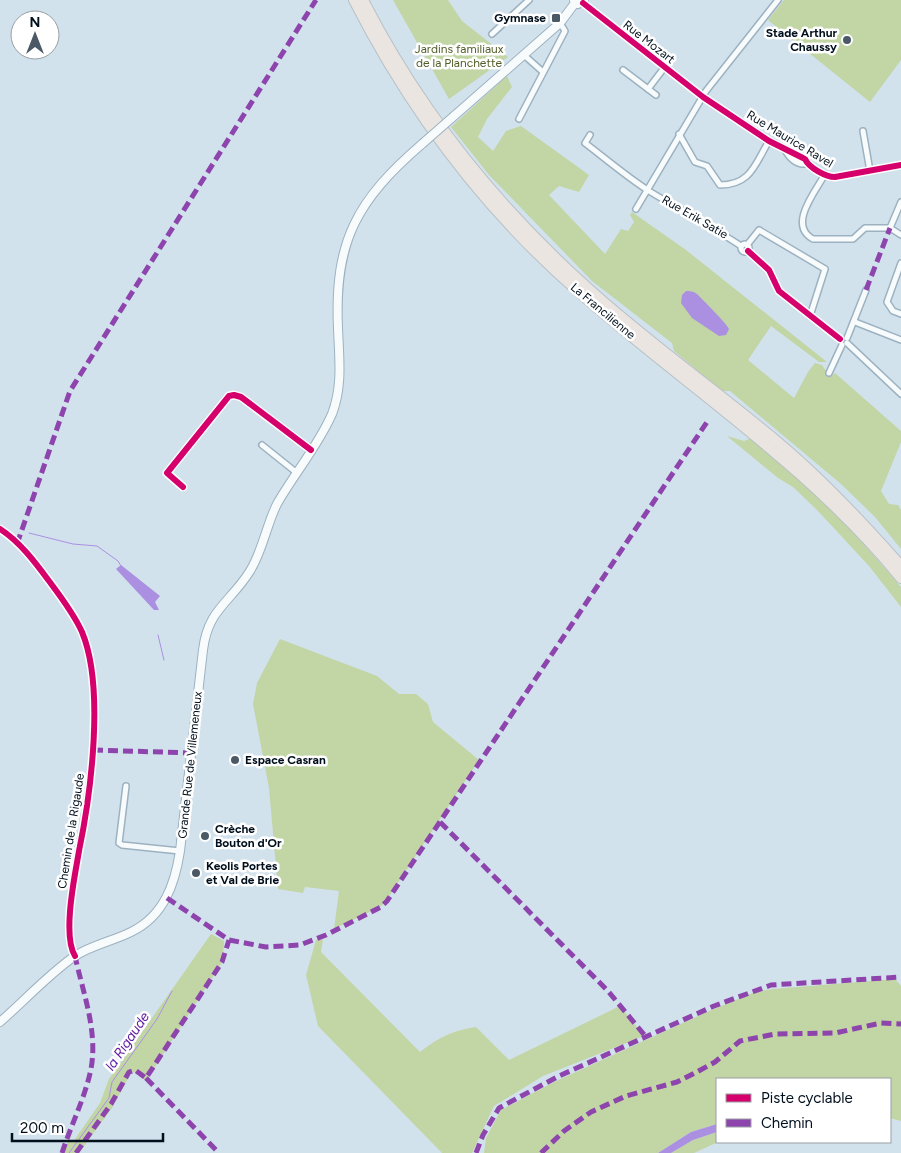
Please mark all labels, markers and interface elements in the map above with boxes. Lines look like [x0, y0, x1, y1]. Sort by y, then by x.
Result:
north arrow [10, 10, 60, 60]
place label: Gymnase [494, 11, 546, 25]
marker: Gymnase [550, 12, 562, 24]
text: N [30, 14, 40, 31]
street label: Rue Mozart [620, 18, 678, 67]
place label: Stade Arthur Chaussy [766, 26, 837, 54]
marker: Stade Arthur Chaussy [841, 34, 853, 46]
park label: Jardins familiaux de la Planchette [415, 42, 504, 70]
street label: Rue Maurice Ravel [744, 108, 836, 170]
street label: Rue Erik Satie [660, 192, 731, 242]
street label: La Francilienne [568, 280, 638, 342]
street label: Grande Rue de Villemeneux [175, 690, 205, 839]
place label: Espace Casran [245, 753, 326, 767]
marker: Espace Casran [229, 754, 241, 766]
street label: Chemin de la Rigaude [55, 772, 87, 890]
place label: Crèche Bouton d'Or [215, 822, 282, 850]
marker: Crèche Bouton d'Or [199, 830, 211, 842]
place label: Keolis Portes et Val de Brie [206, 859, 279, 887]
marker: Keolis Portes et Val de Brie [190, 867, 202, 879]
water label: la Rigaude [102, 1009, 153, 1074]
legend [716, 1078, 891, 1143]
text: Piste cyclable [761, 1089, 853, 1107]
scale bar [12, 1110, 164, 1142]
text: Chemin [761, 1114, 813, 1132]
text: 200 m [20, 1119, 64, 1137]

